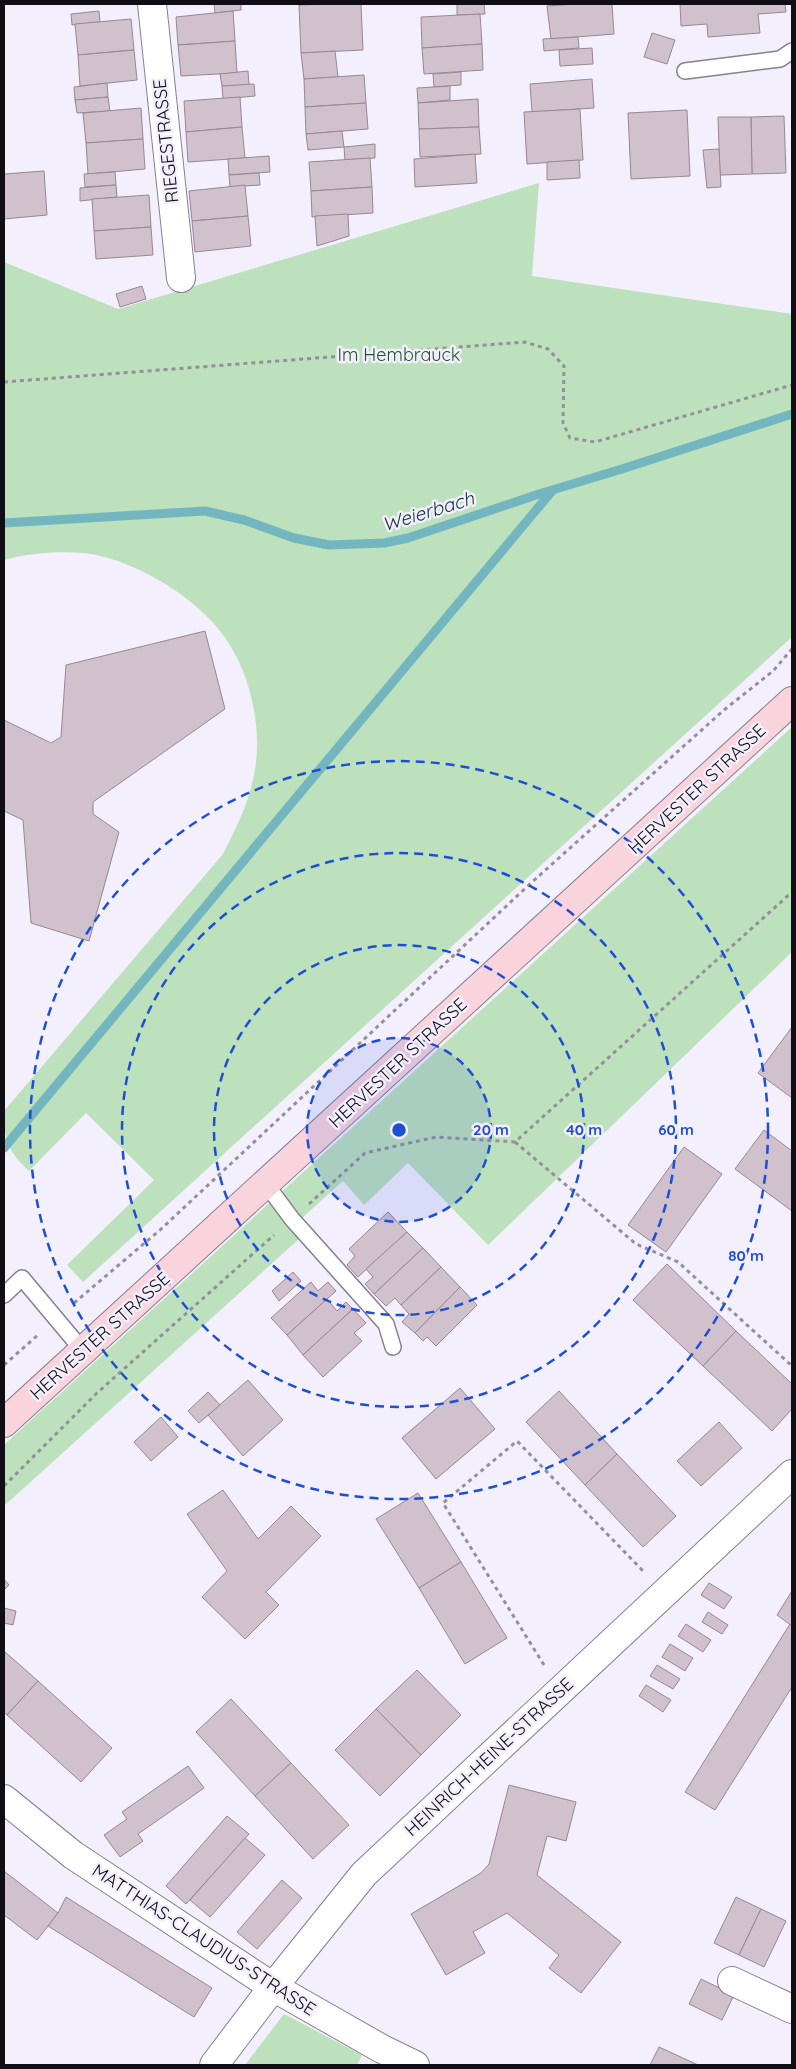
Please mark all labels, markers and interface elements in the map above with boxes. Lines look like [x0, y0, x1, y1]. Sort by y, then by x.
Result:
street label: RIEGESTRASSE [148, 78, 183, 204]
park label: Im Hembrauck [338, 343, 460, 366]
water label: Weierbach [379, 485, 478, 536]
street label: HERVESTER STRASSE [623, 719, 771, 859]
street label: HERVESTER STRASSE [324, 993, 472, 1133]
text: 20 m [473, 1120, 509, 1139]
text: 40 m [566, 1120, 602, 1139]
text: 60 m [658, 1120, 694, 1139]
centre of rings [390, 1121, 408, 1139]
text: 80 m [728, 1246, 764, 1265]
street label: HERVESTER STRASSE [25, 1267, 174, 1405]
street label: HEINRICH-HEINE-STRASSE [400, 1672, 578, 1841]
street label: MATTHIAS-CLAUDIUS-STRASSE [88, 1859, 320, 2021]

